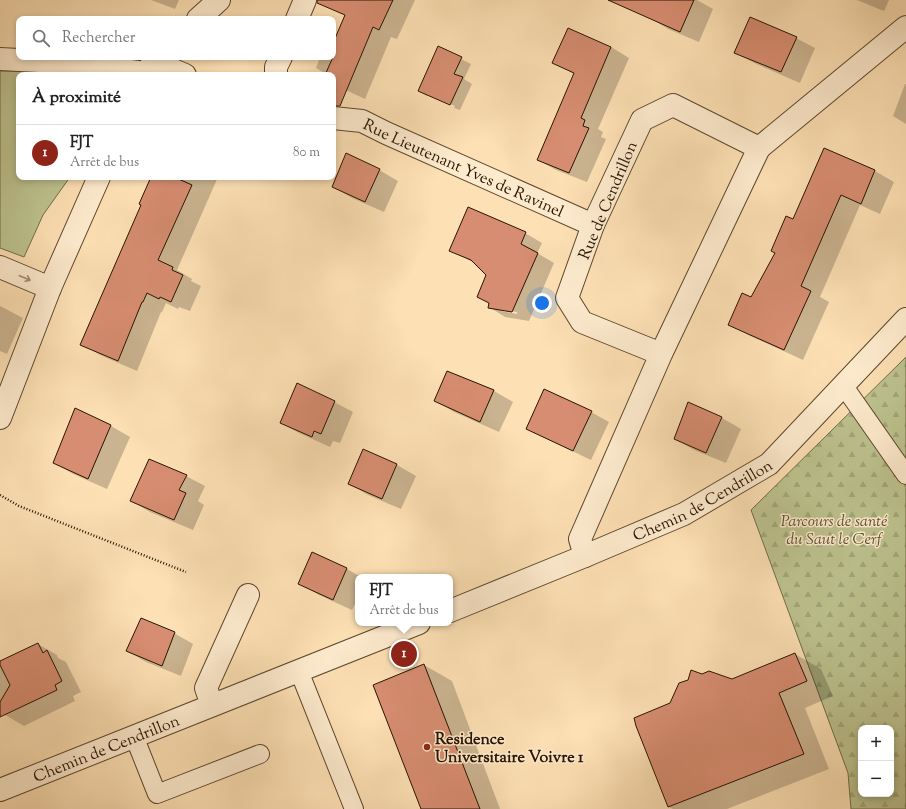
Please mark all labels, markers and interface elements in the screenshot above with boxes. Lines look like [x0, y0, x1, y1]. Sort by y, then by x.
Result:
search box [16, 16, 336, 60]
icon: search [30, 27, 52, 49]
text: Rechercher [62, 28, 135, 49]
text: À proximité [32, 86, 121, 110]
street label: Rue Lieutenant Yves de Ravinel [358, 114, 567, 225]
text: FJT [70, 133, 93, 154]
street label: Rue de Cendrillon [574, 138, 645, 264]
text: 1 [43, 144, 47, 162]
text: 80 m [293, 144, 320, 162]
text: Arrêt de bus [70, 154, 139, 172]
one-way arrow [18, 275, 30, 282]
your location [532, 293, 552, 313]
street label: Chemin de Cendrillon [630, 455, 778, 548]
park label: Parcours de santé du Saut le Cerf [781, 511, 888, 552]
popup [355, 574, 453, 626]
text: FJT [369, 581, 393, 602]
text: Arrêt de bus [369, 602, 439, 620]
pin: 1 [391, 639, 417, 669]
street label: Chemin de Cendrillon [30, 710, 184, 790]
map controls [858, 725, 894, 797]
button: + [858, 725, 894, 761]
place label: Residence Universitaire Voivre 1 [435, 729, 584, 770]
marker: Residence Universitaire Voivre 1 [422, 742, 432, 752]
button: − [858, 761, 894, 797]

